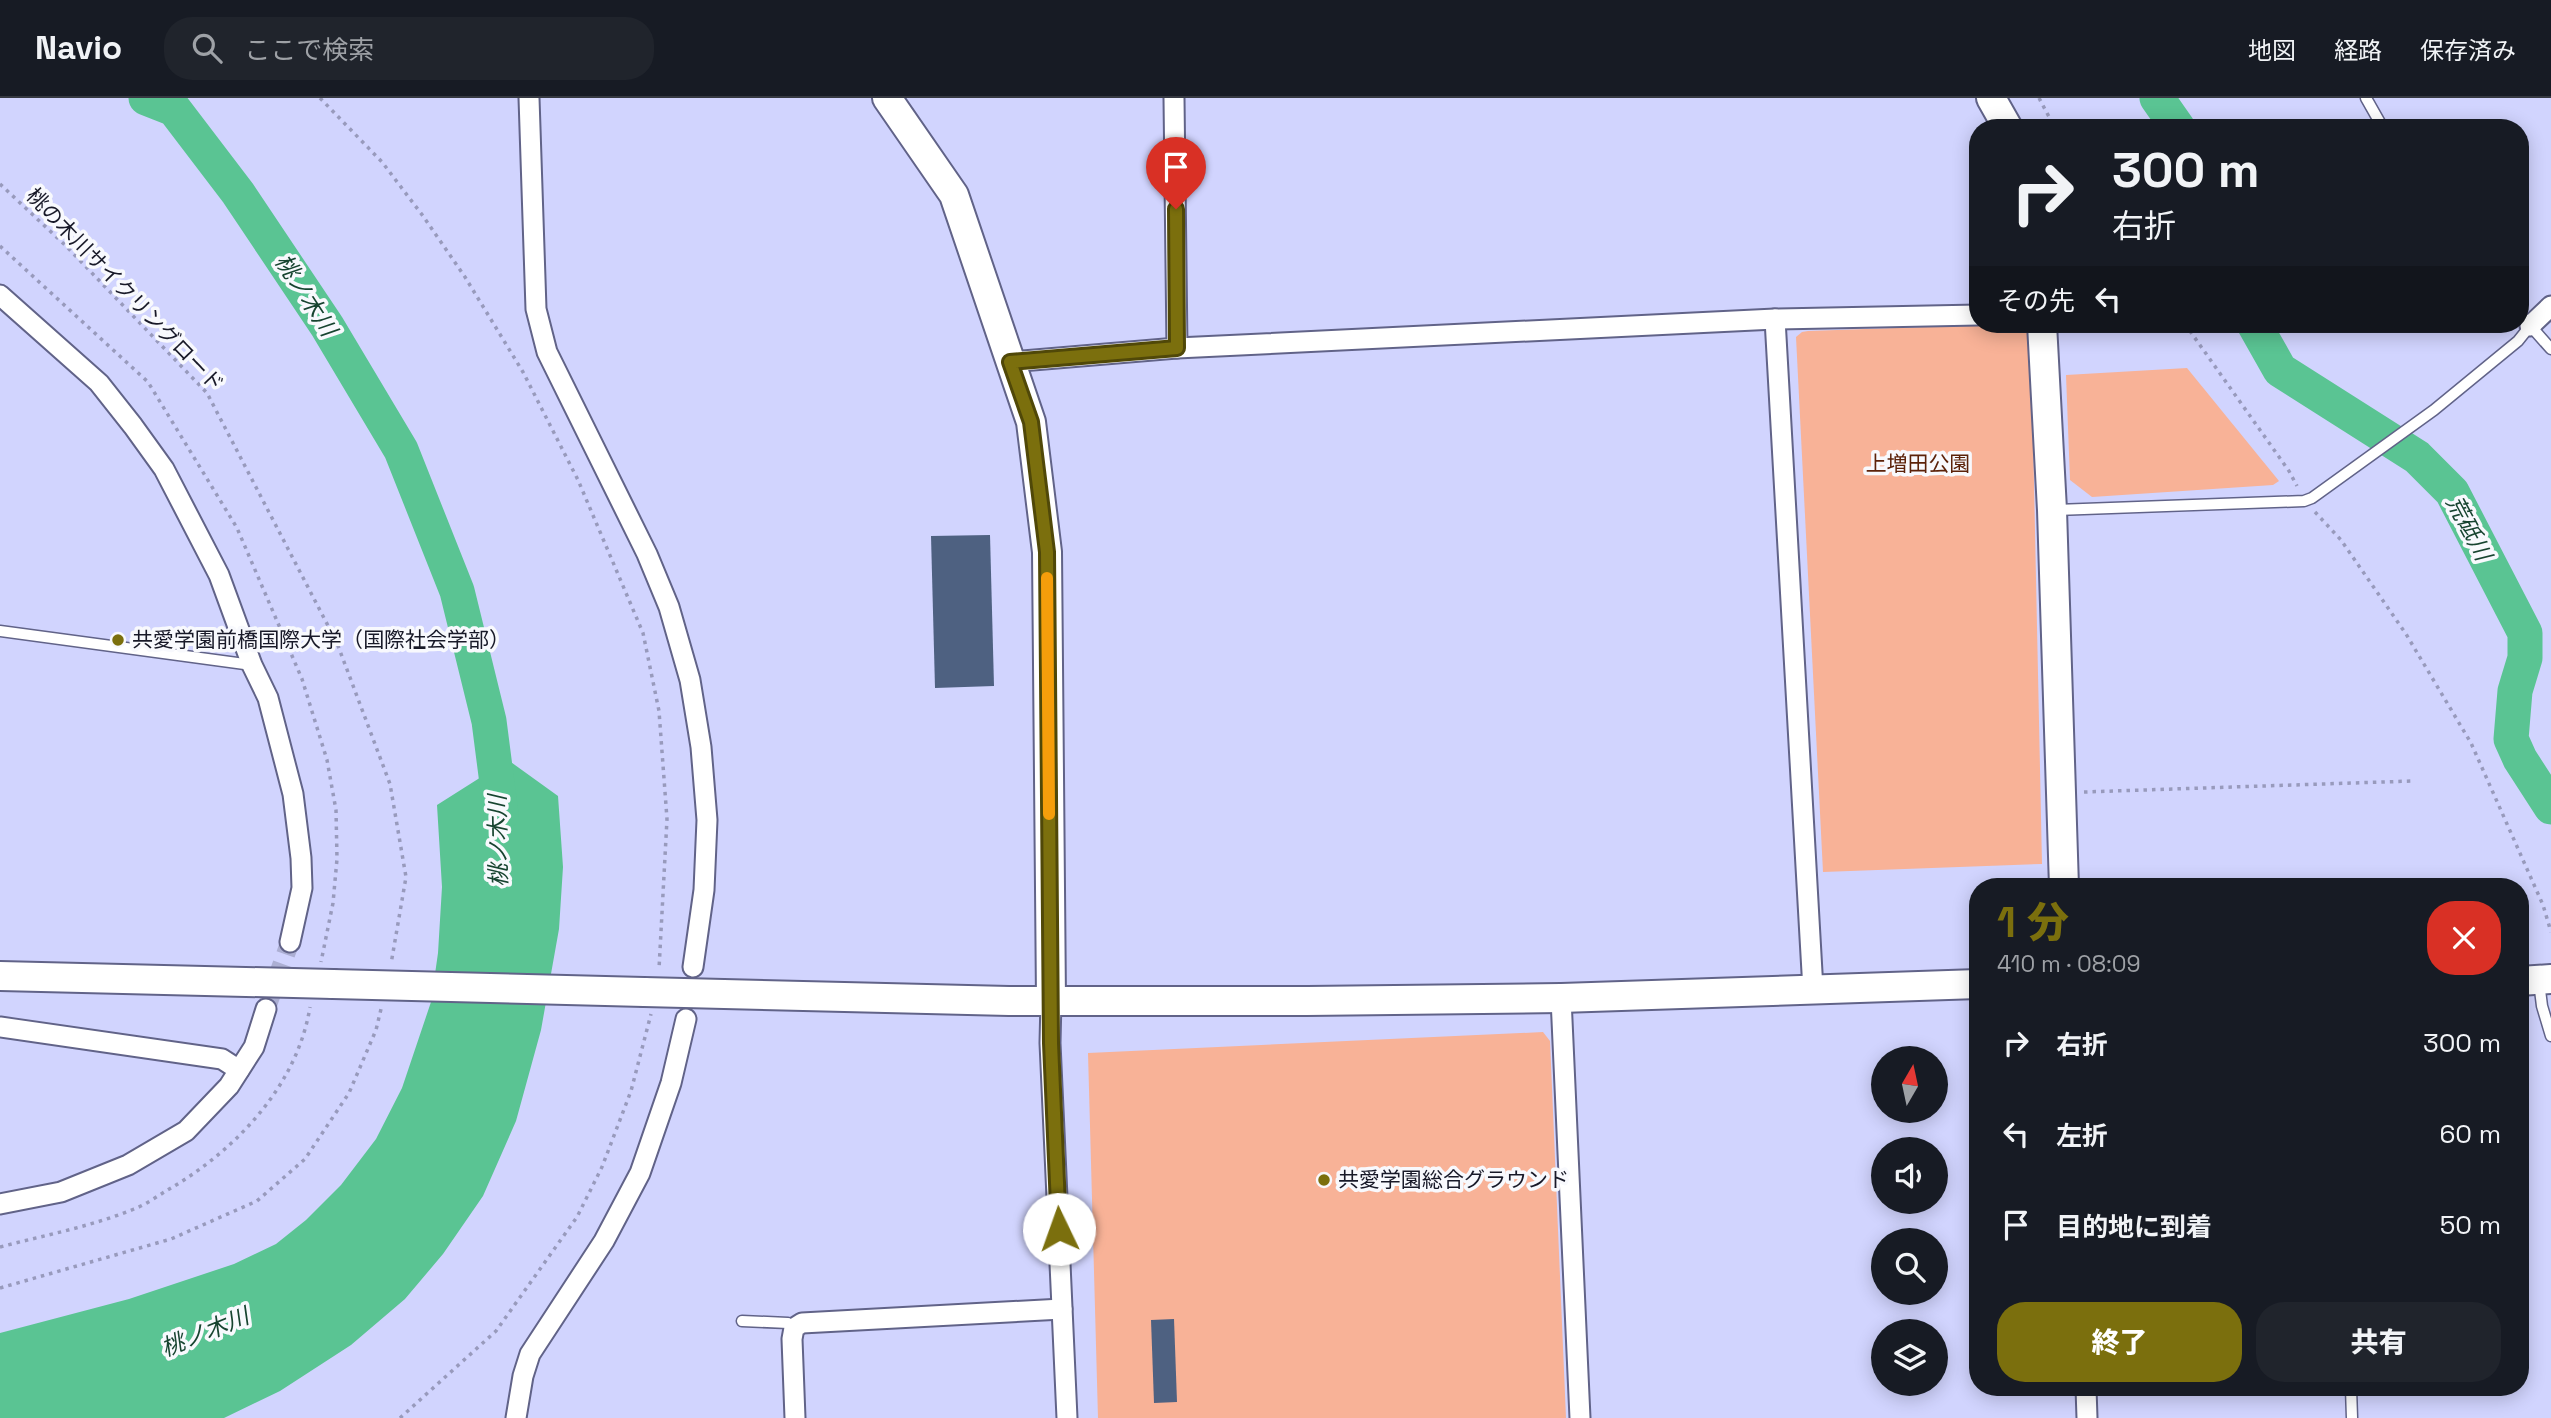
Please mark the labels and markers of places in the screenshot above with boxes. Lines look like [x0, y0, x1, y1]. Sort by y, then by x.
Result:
pin [1146, 137, 1206, 209]
place label: 共愛学園前橋国際大学（国際社会学部） [132, 626, 510, 653]
marker: 共愛学園前橋国際大学（国際社会学部） [110, 632, 126, 648]
place label: 共愛学園総合グラウンド [1338, 1166, 1569, 1193]
marker: 共愛学園総合グラウンド [1316, 1172, 1332, 1188]

